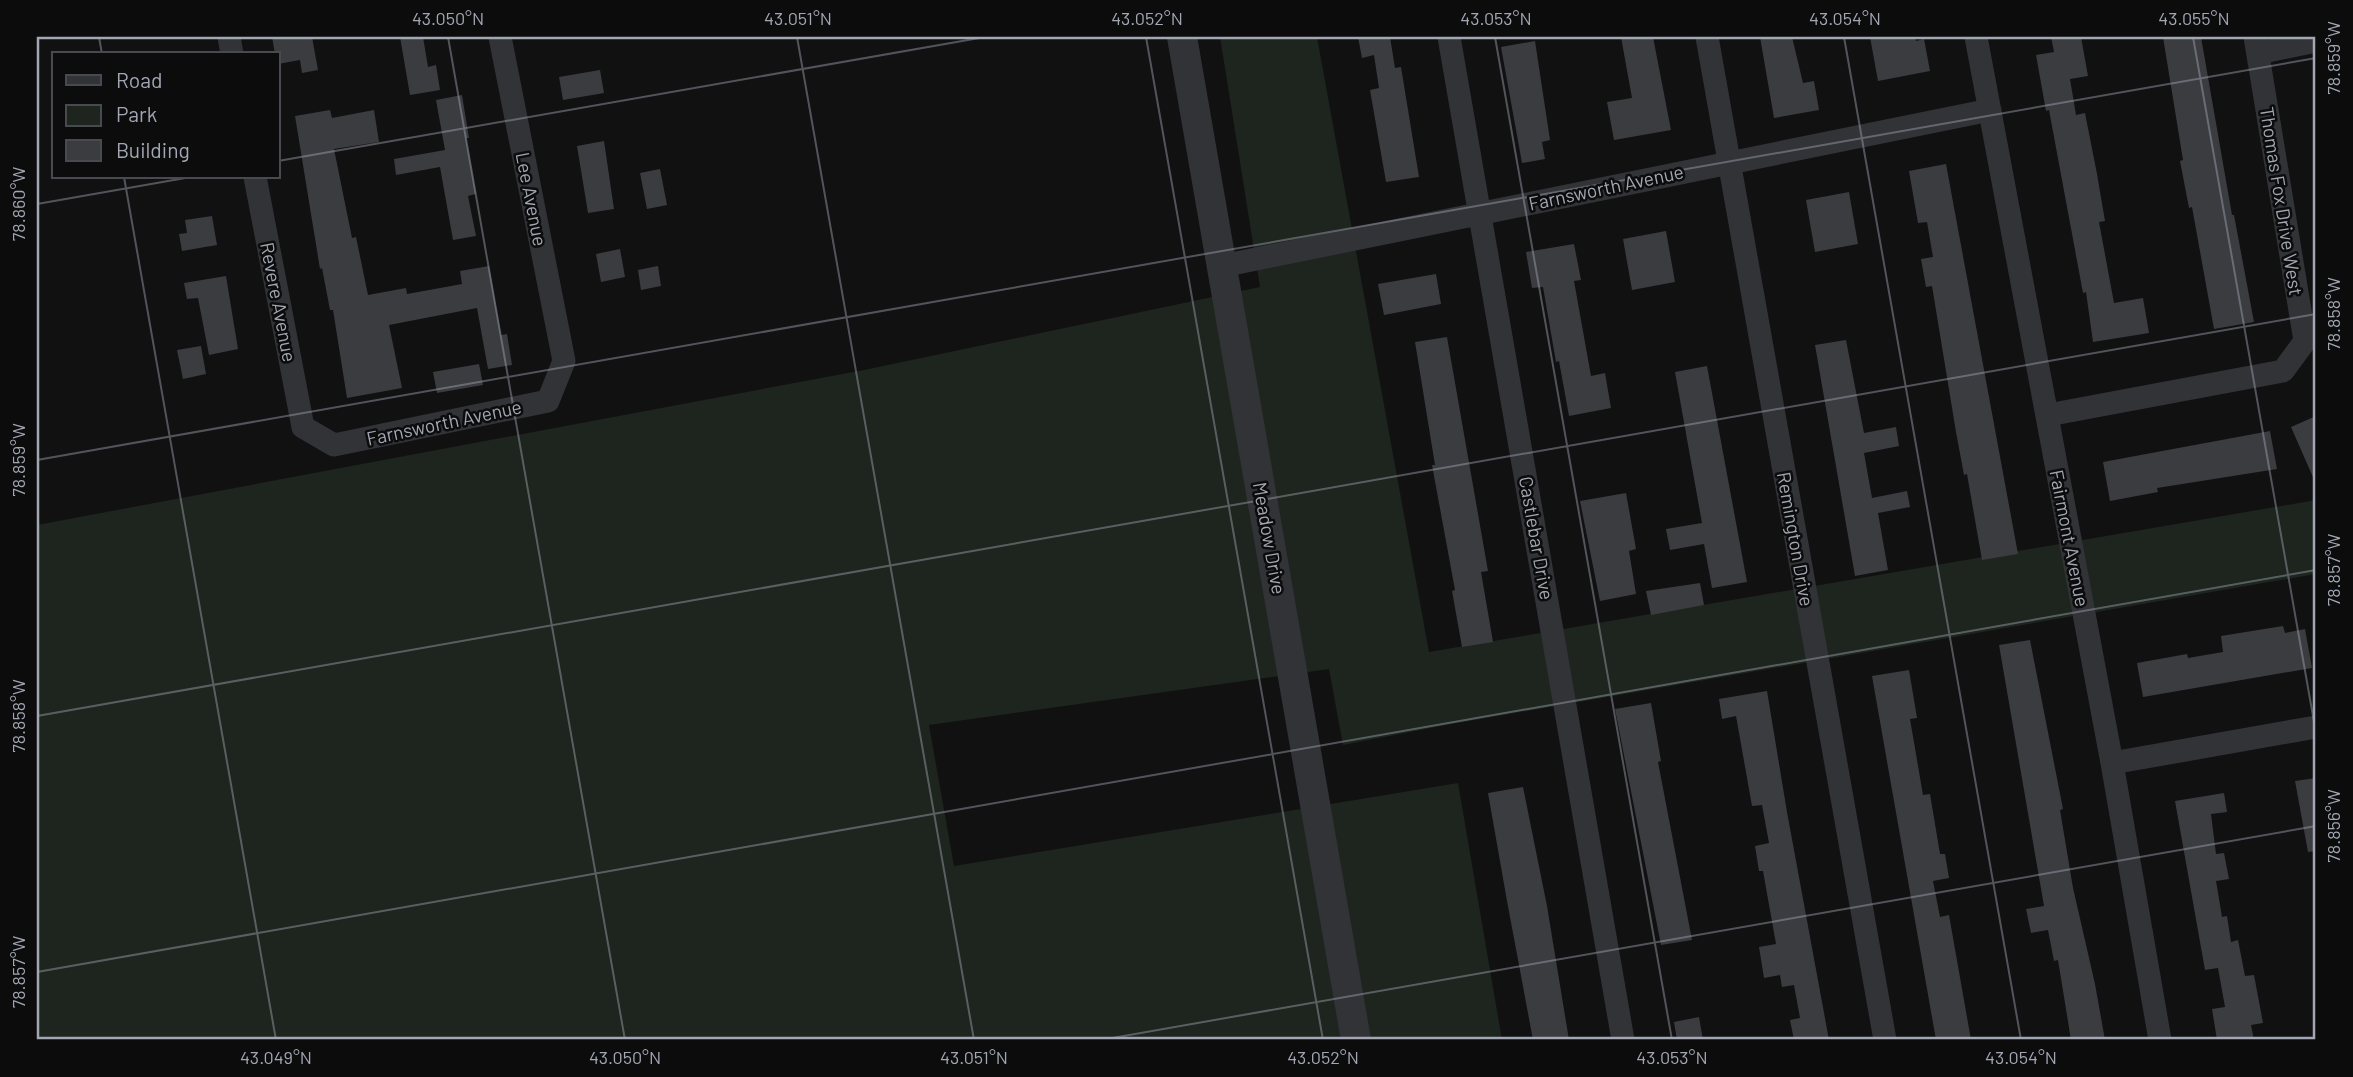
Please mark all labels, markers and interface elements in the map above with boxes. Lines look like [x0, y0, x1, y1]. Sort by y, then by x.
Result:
text: 43.050°N [412, 7, 484, 29]
text: 43.051°N [764, 7, 832, 29]
text: 43.052°N [1111, 7, 1183, 29]
text: 43.053°N [1460, 7, 1532, 29]
text: 43.054°N [1809, 7, 1881, 29]
text: 43.055°N [2158, 7, 2230, 29]
text: 78.859°W [2322, 21, 2344, 95]
legend [52, 52, 280, 178]
text: Road [116, 67, 162, 92]
text: Park [116, 101, 157, 126]
street label: Thomas Fox Drive West [2256, 105, 2308, 297]
text: Building [116, 137, 190, 162]
street label: Lee Avenue [512, 150, 552, 248]
street label: Farnsworth Avenue [1526, 159, 1686, 215]
text: 78.860°W [7, 167, 29, 241]
street label: Revere Avenue [256, 240, 302, 364]
text: 78.858°W [2322, 277, 2344, 351]
street label: Farnsworth Avenue [364, 394, 524, 450]
text: 78.859°W [7, 423, 29, 497]
street label: Fairmont Avenue [2045, 468, 2095, 608]
street label: Remington Drive [1773, 470, 1819, 608]
street label: Castlebar Drive [1515, 475, 1559, 601]
street label: Meadow Drive [1249, 480, 1291, 596]
text: 78.857°W [2322, 533, 2344, 606]
text: 78.858°W [7, 679, 29, 753]
text: 78.856°W [2322, 789, 2344, 863]
text: 78.857°W [7, 935, 29, 1008]
text: 43.049°N [240, 1046, 312, 1068]
text: 43.050°N [589, 1046, 661, 1068]
text: 43.051°N [940, 1046, 1008, 1068]
text: 43.052°N [1287, 1046, 1359, 1068]
text: 43.053°N [1636, 1046, 1708, 1068]
text: 43.054°N [1985, 1046, 2057, 1068]

